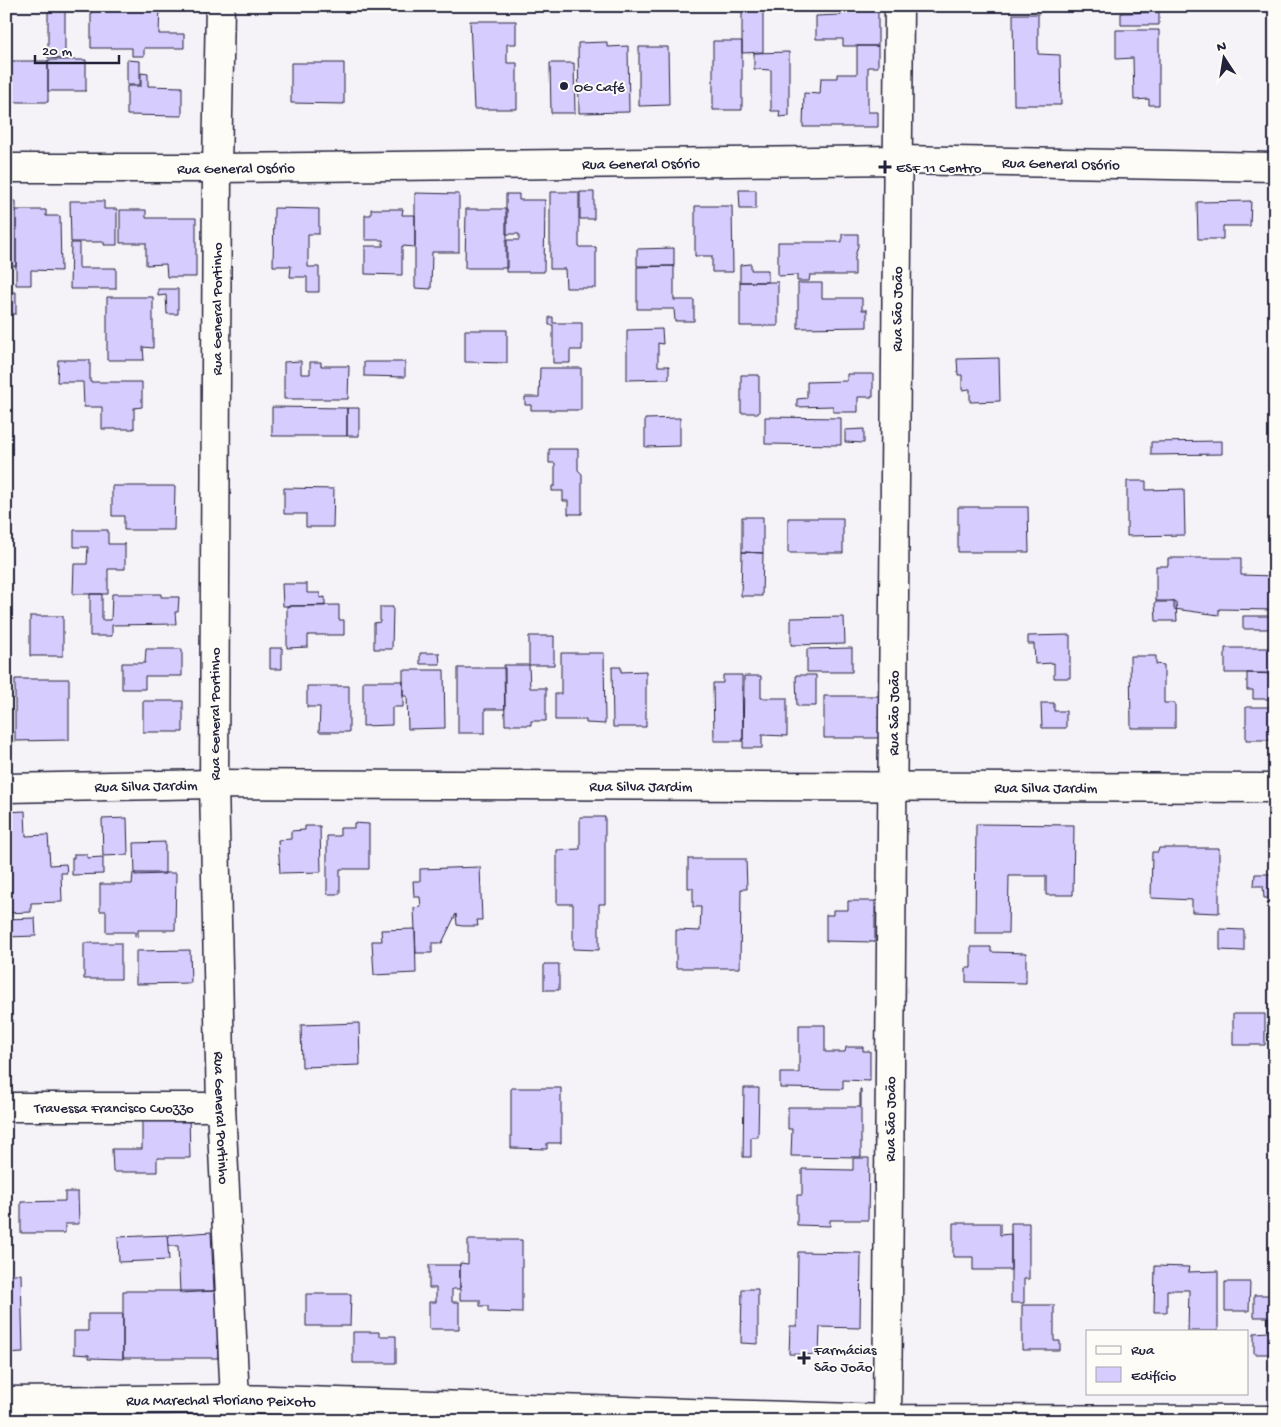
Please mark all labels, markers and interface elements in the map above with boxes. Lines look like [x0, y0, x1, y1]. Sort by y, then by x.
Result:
scale bar [35, 32, 119, 64]
north arrow [1198, 32, 1248, 82]
text: N [1216, 38, 1228, 57]
text: 20 m [42, 43, 72, 61]
place label: OG Café [574, 79, 625, 97]
marker: OG Café [558, 80, 570, 92]
street label: Rua General Osório [582, 155, 700, 175]
street label: Rua General Osório [1002, 155, 1120, 175]
street label: Rua General Osório [177, 160, 295, 179]
marker: ESF 11 Centro [878, 160, 892, 174]
place label: ESF 11 Centro [896, 160, 982, 178]
street label: Rua General Portinho [209, 242, 227, 376]
street label: Rua São João [889, 266, 908, 352]
street label: Rua General Portinho [207, 647, 225, 781]
street label: Rua São João [886, 670, 904, 756]
street label: Rua Silva Jardim [94, 777, 198, 797]
street label: Rua Silva Jardim [589, 778, 693, 797]
street label: Rua Silva Jardim [994, 780, 1098, 798]
street label: Rua General Portinho [209, 1051, 232, 1185]
street label: Rua São João [882, 1076, 901, 1162]
street label: Travessa Francisco Cuozzo [33, 1100, 194, 1118]
legend [1086, 1330, 1248, 1394]
place label: Farmácias São João [813, 1342, 877, 1377]
text: Rua [1131, 1342, 1155, 1360]
marker: Farmácias São João [798, 1352, 810, 1364]
text: Edifício [1131, 1368, 1177, 1386]
street label: Rua Marechal Floriano Peixoto [126, 1392, 316, 1412]

